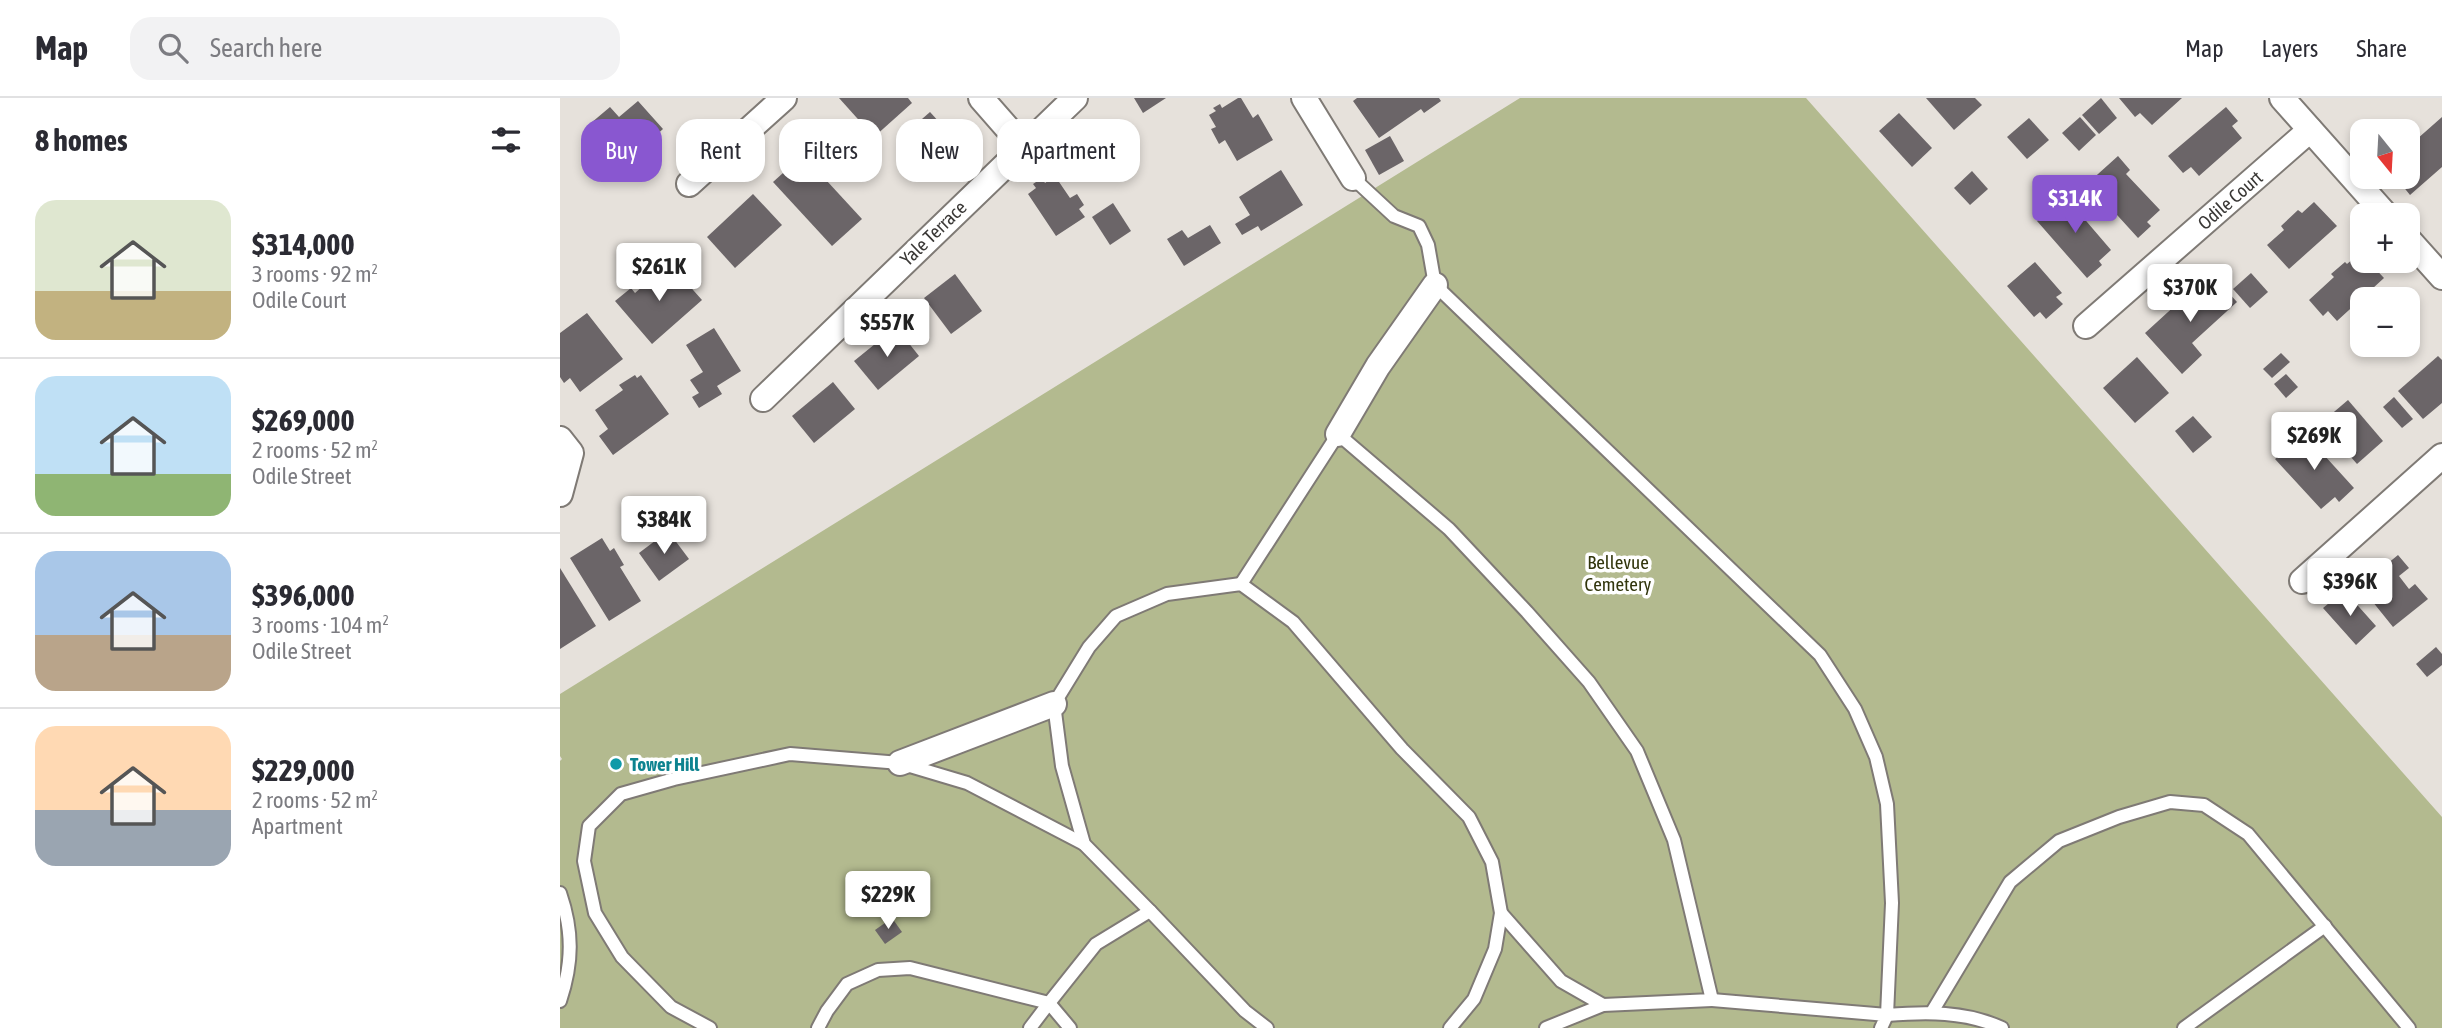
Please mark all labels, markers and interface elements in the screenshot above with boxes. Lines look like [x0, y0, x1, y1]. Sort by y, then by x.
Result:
search box [130, 17, 620, 80]
text: Map [35, 29, 88, 67]
icon: search [154, 29, 192, 67]
text: Search here [210, 33, 322, 63]
text: Map [2185, 35, 2224, 62]
text: Layers [2262, 35, 2318, 62]
text: Share [2356, 35, 2407, 62]
chip: Buy [581, 119, 662, 182]
chip: Rent [676, 119, 765, 182]
chip: Filters [779, 119, 882, 182]
chip: New [896, 119, 983, 182]
chip: Apartment [997, 119, 1140, 182]
north arrow [2350, 119, 2420, 189]
map controls [2350, 119, 2420, 357]
icon: filters [487, 121, 525, 159]
text: 8 homes [35, 123, 128, 157]
street label: Odile Court [2193, 166, 2267, 234]
pin: $314K [2026, 176, 2124, 235]
text: $314K [2048, 185, 2102, 211]
street label: Yale Terrace [895, 196, 971, 270]
button: + [2350, 203, 2420, 273]
text: $314,000 [252, 227, 355, 261]
icon: home [91, 228, 175, 312]
pin: $261K [610, 244, 708, 303]
text: $261K [632, 253, 686, 279]
text: 3 rooms · 92 m² [252, 261, 378, 287]
pin: $370K [2141, 264, 2239, 324]
text: $370K [2163, 274, 2217, 300]
text: Odile Court [252, 287, 347, 313]
button: − [2350, 287, 2420, 357]
pin: $557K [838, 300, 936, 359]
text: $557K [860, 309, 914, 335]
text: $269,000 [252, 403, 355, 437]
icon: home [91, 404, 175, 488]
pin: $269K [2265, 412, 2363, 472]
text: $269K [2287, 422, 2341, 448]
text: 2 rooms · 52 m² [252, 437, 378, 463]
text: Odile Street [252, 463, 352, 489]
pin: $384K [615, 496, 713, 556]
text: $384K [637, 506, 691, 532]
park label: Bellevue Cemetery [1585, 551, 1652, 595]
pin: $396K [2301, 559, 2399, 618]
text: $396K [2323, 568, 2377, 594]
text: $396,000 [252, 578, 355, 612]
icon: home [91, 579, 175, 663]
text: 3 rooms · 104 m² [252, 612, 389, 638]
text: Odile Street [252, 638, 352, 664]
text: $229,000 [252, 753, 355, 787]
place label: Tower Hill [630, 753, 700, 775]
icon: home [91, 754, 175, 838]
marker: Tower Hill [608, 756, 624, 772]
text: 2 rooms · 52 m² [252, 787, 378, 813]
text: Apartment [252, 813, 343, 839]
pin: $229K [839, 872, 937, 931]
text: $229K [861, 881, 915, 907]

